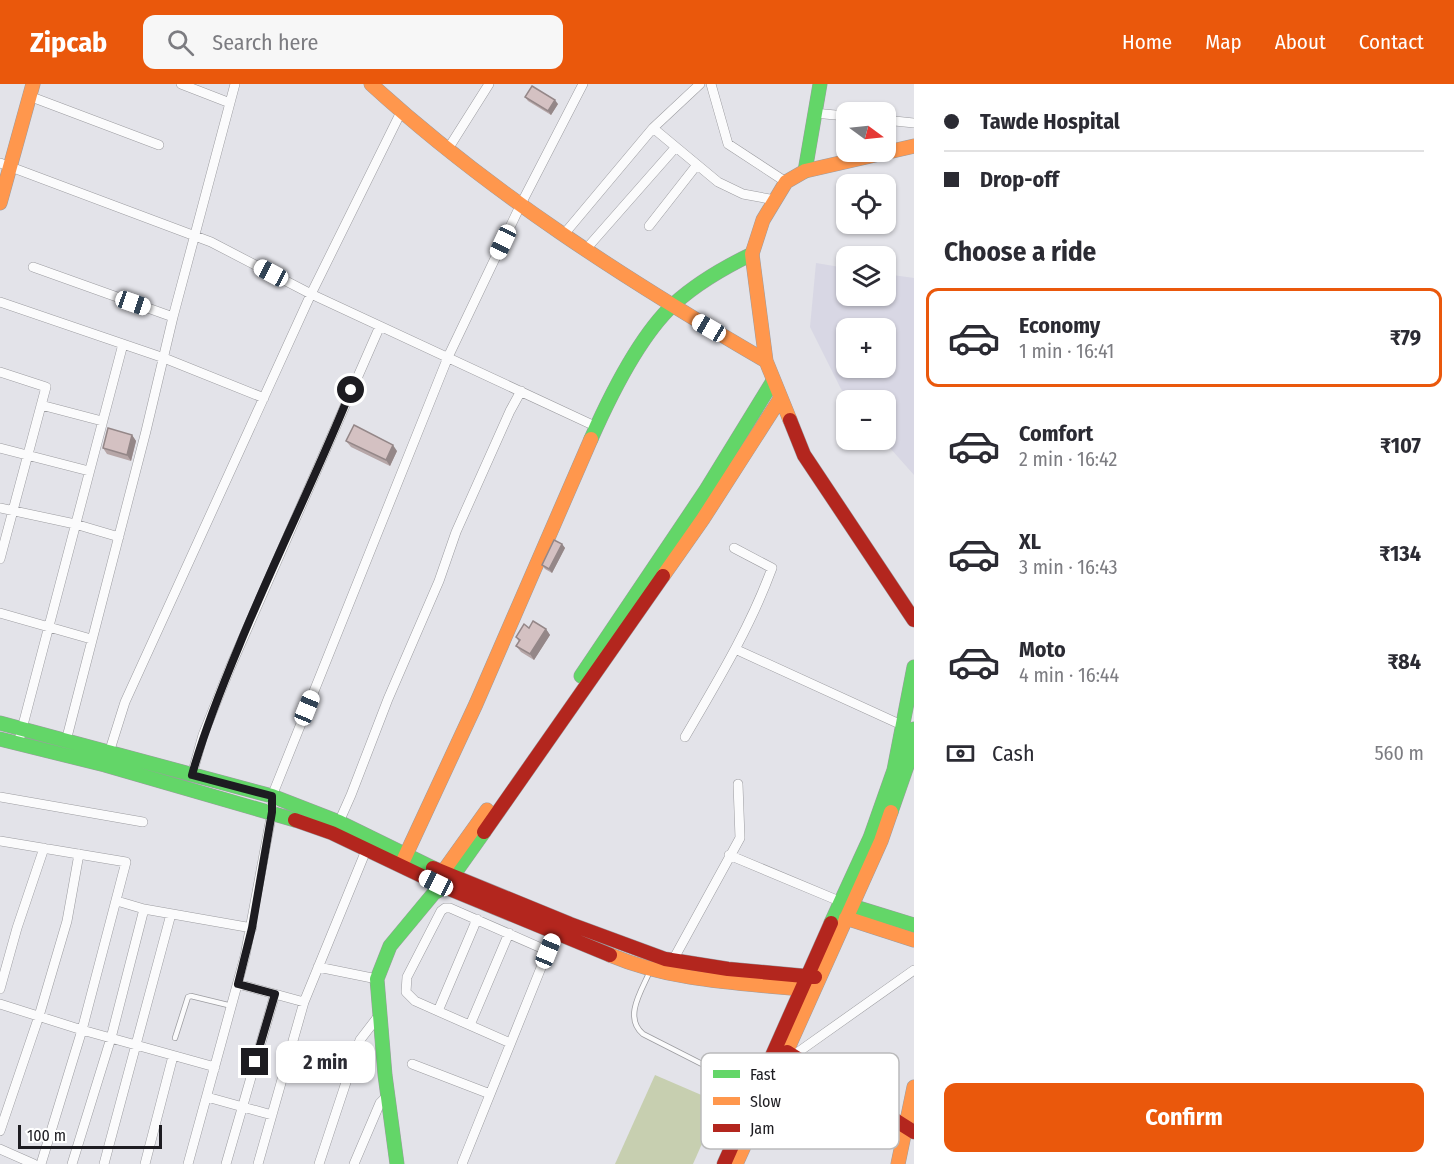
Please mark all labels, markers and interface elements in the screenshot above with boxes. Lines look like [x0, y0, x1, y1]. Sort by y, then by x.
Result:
search box [143, 15, 563, 69]
text: Zipcab [30, 26, 107, 59]
icon: search [164, 26, 197, 59]
text: Search here [212, 29, 318, 56]
text: Home [1122, 29, 1172, 55]
text: Map [1205, 29, 1242, 55]
text: About [1275, 29, 1326, 55]
text: Contact [1359, 29, 1424, 55]
north arrow [836, 102, 896, 162]
map controls [836, 102, 896, 450]
text: Tawde Hospital [980, 108, 1120, 135]
text: Drop-off [980, 166, 1059, 193]
button: locate [836, 174, 896, 234]
car [487, 222, 519, 262]
text: Choose a ride [944, 236, 1096, 268]
button: layers [836, 246, 896, 306]
car [251, 257, 291, 289]
car [113, 289, 153, 317]
car [689, 311, 729, 345]
icon: car [947, 311, 1001, 365]
text: Economy [1019, 312, 1100, 339]
button: + [836, 318, 896, 378]
text: ₹79 [1390, 324, 1421, 351]
text: 1 min · 16:41 [1019, 339, 1114, 363]
route start [337, 376, 364, 403]
button: − [836, 390, 896, 450]
icon: car [947, 419, 1001, 473]
text: Comfort [1019, 420, 1093, 447]
text: ₹107 [1380, 432, 1421, 459]
text: 2 min · 16:42 [1019, 447, 1117, 471]
icon: car [947, 527, 1001, 581]
text: XL [1019, 528, 1041, 555]
text: ₹134 [1379, 540, 1421, 567]
text: 3 min · 16:43 [1019, 555, 1118, 579]
icon: car [947, 635, 1001, 689]
text: Moto [1019, 636, 1066, 663]
text: ₹84 [1388, 648, 1421, 675]
text: 4 min · 16:44 [1019, 663, 1119, 687]
car [292, 688, 322, 728]
icon: cash [944, 737, 977, 770]
text: Cash [992, 740, 1035, 767]
text: 560 m [1374, 741, 1424, 765]
car [416, 867, 456, 899]
car [533, 931, 563, 971]
callout: 2 min [276, 1041, 375, 1083]
route end [241, 1048, 268, 1075]
text: 2 min [303, 1050, 348, 1074]
legend [701, 1053, 899, 1149]
text: Fast [750, 1065, 777, 1084]
button: Confirm [944, 1083, 1424, 1152]
text: Slow [750, 1092, 781, 1111]
text: Jam [750, 1119, 775, 1138]
scale bar [18, 1122, 162, 1150]
text: 100 m [27, 1126, 66, 1145]

